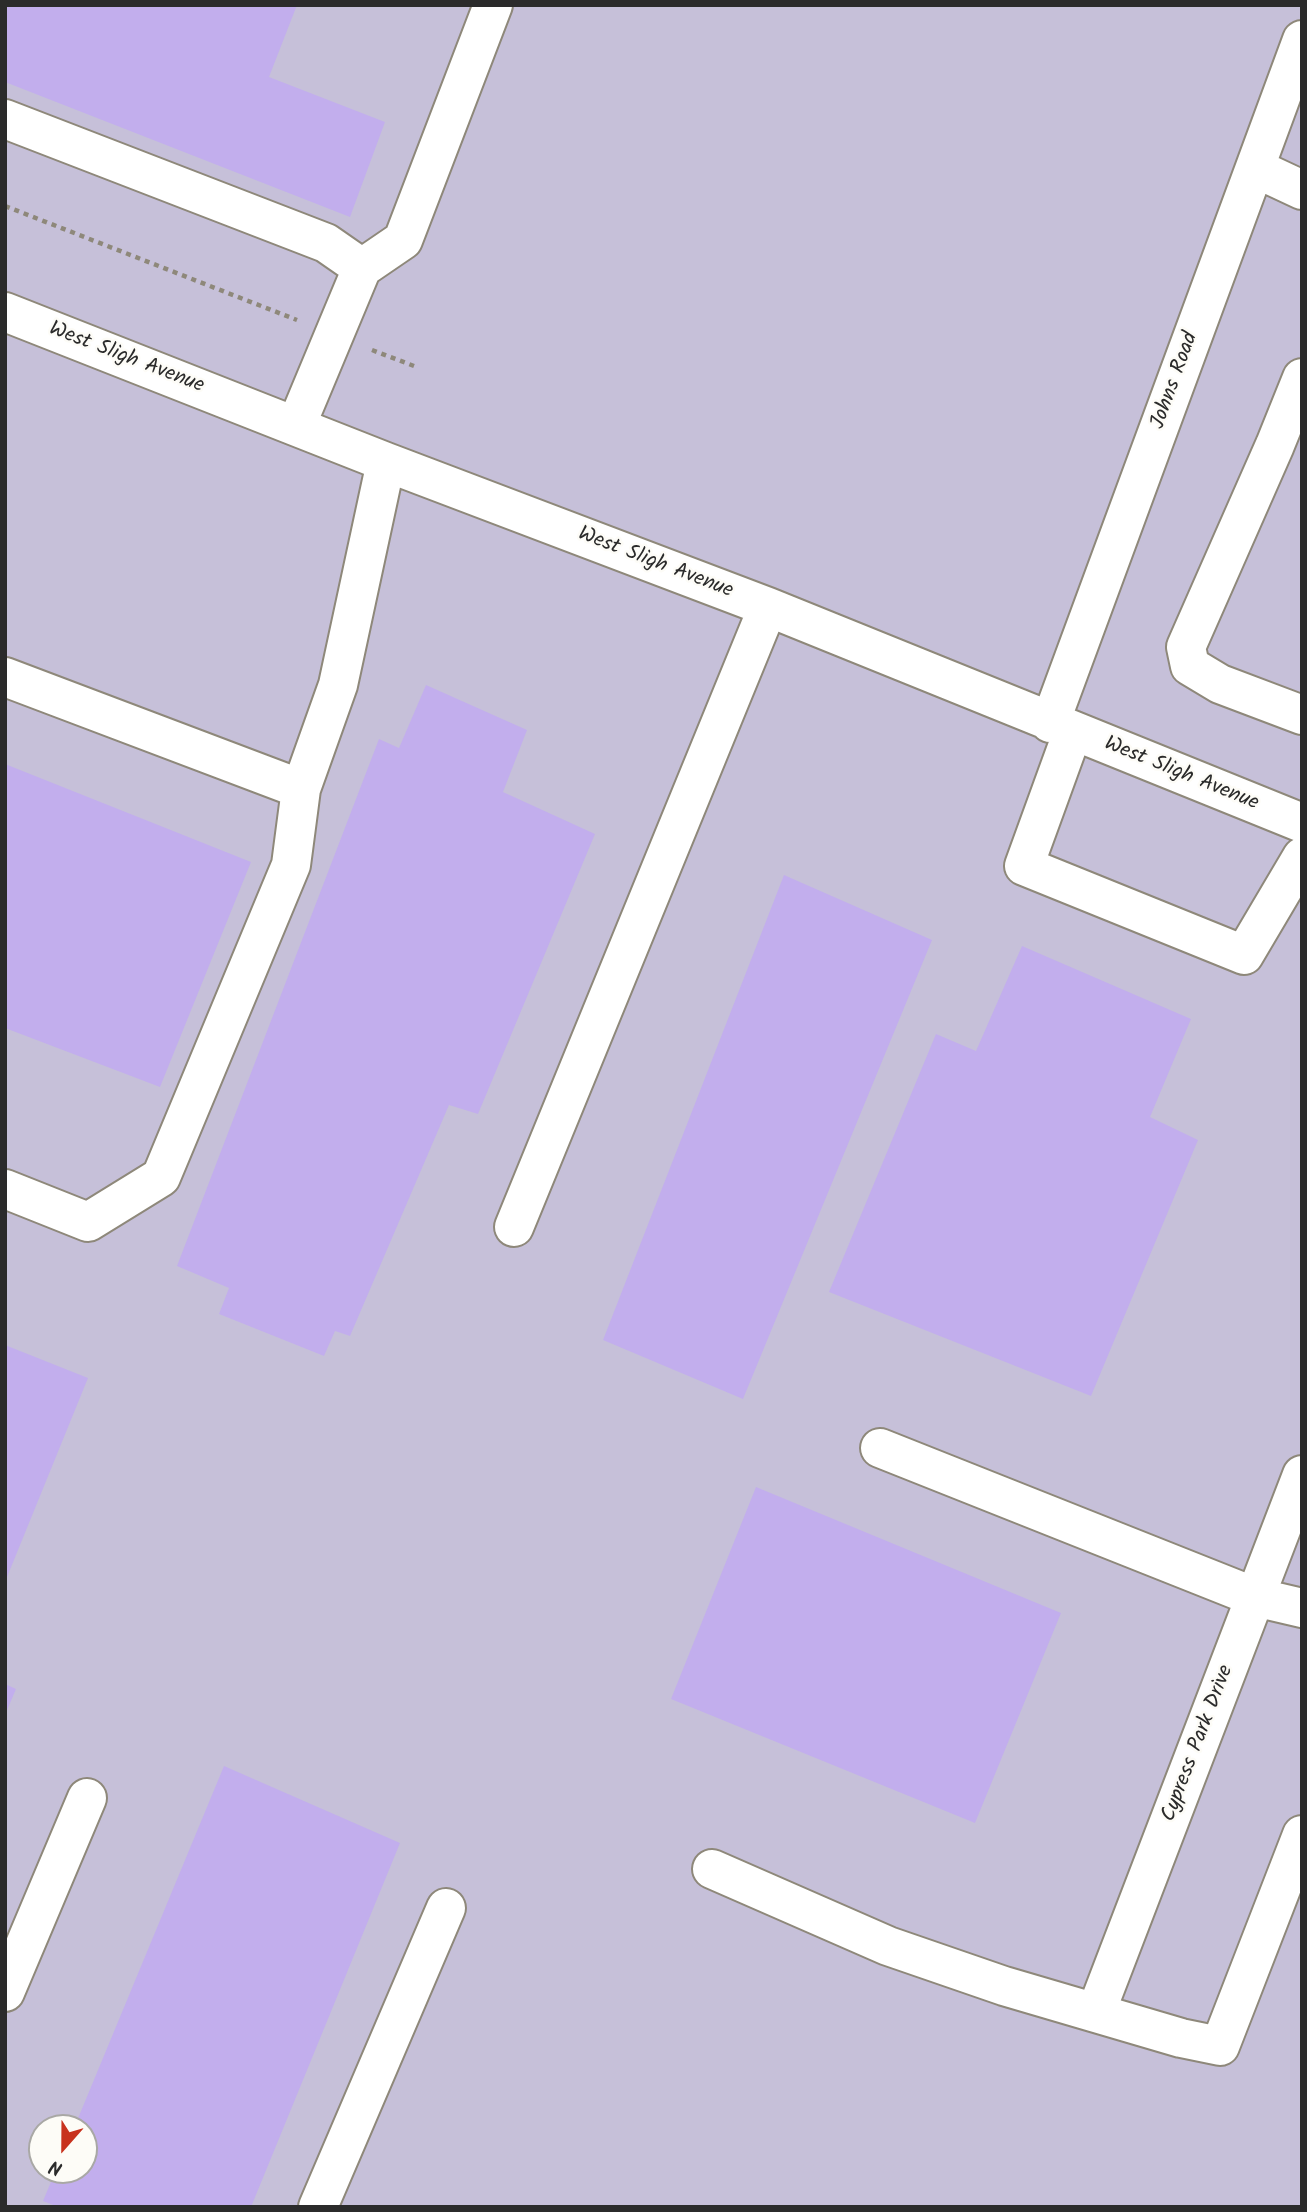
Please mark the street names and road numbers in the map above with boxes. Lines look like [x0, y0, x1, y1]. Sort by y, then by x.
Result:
street label: West Sligh Avenue [45, 318, 207, 400]
street label: Johns Road [1147, 329, 1205, 433]
street label: West Sligh Avenue [574, 523, 736, 605]
street label: West Sligh Avenue [1100, 733, 1262, 817]
street label: Cypress Park Drive [1158, 1662, 1240, 1826]

